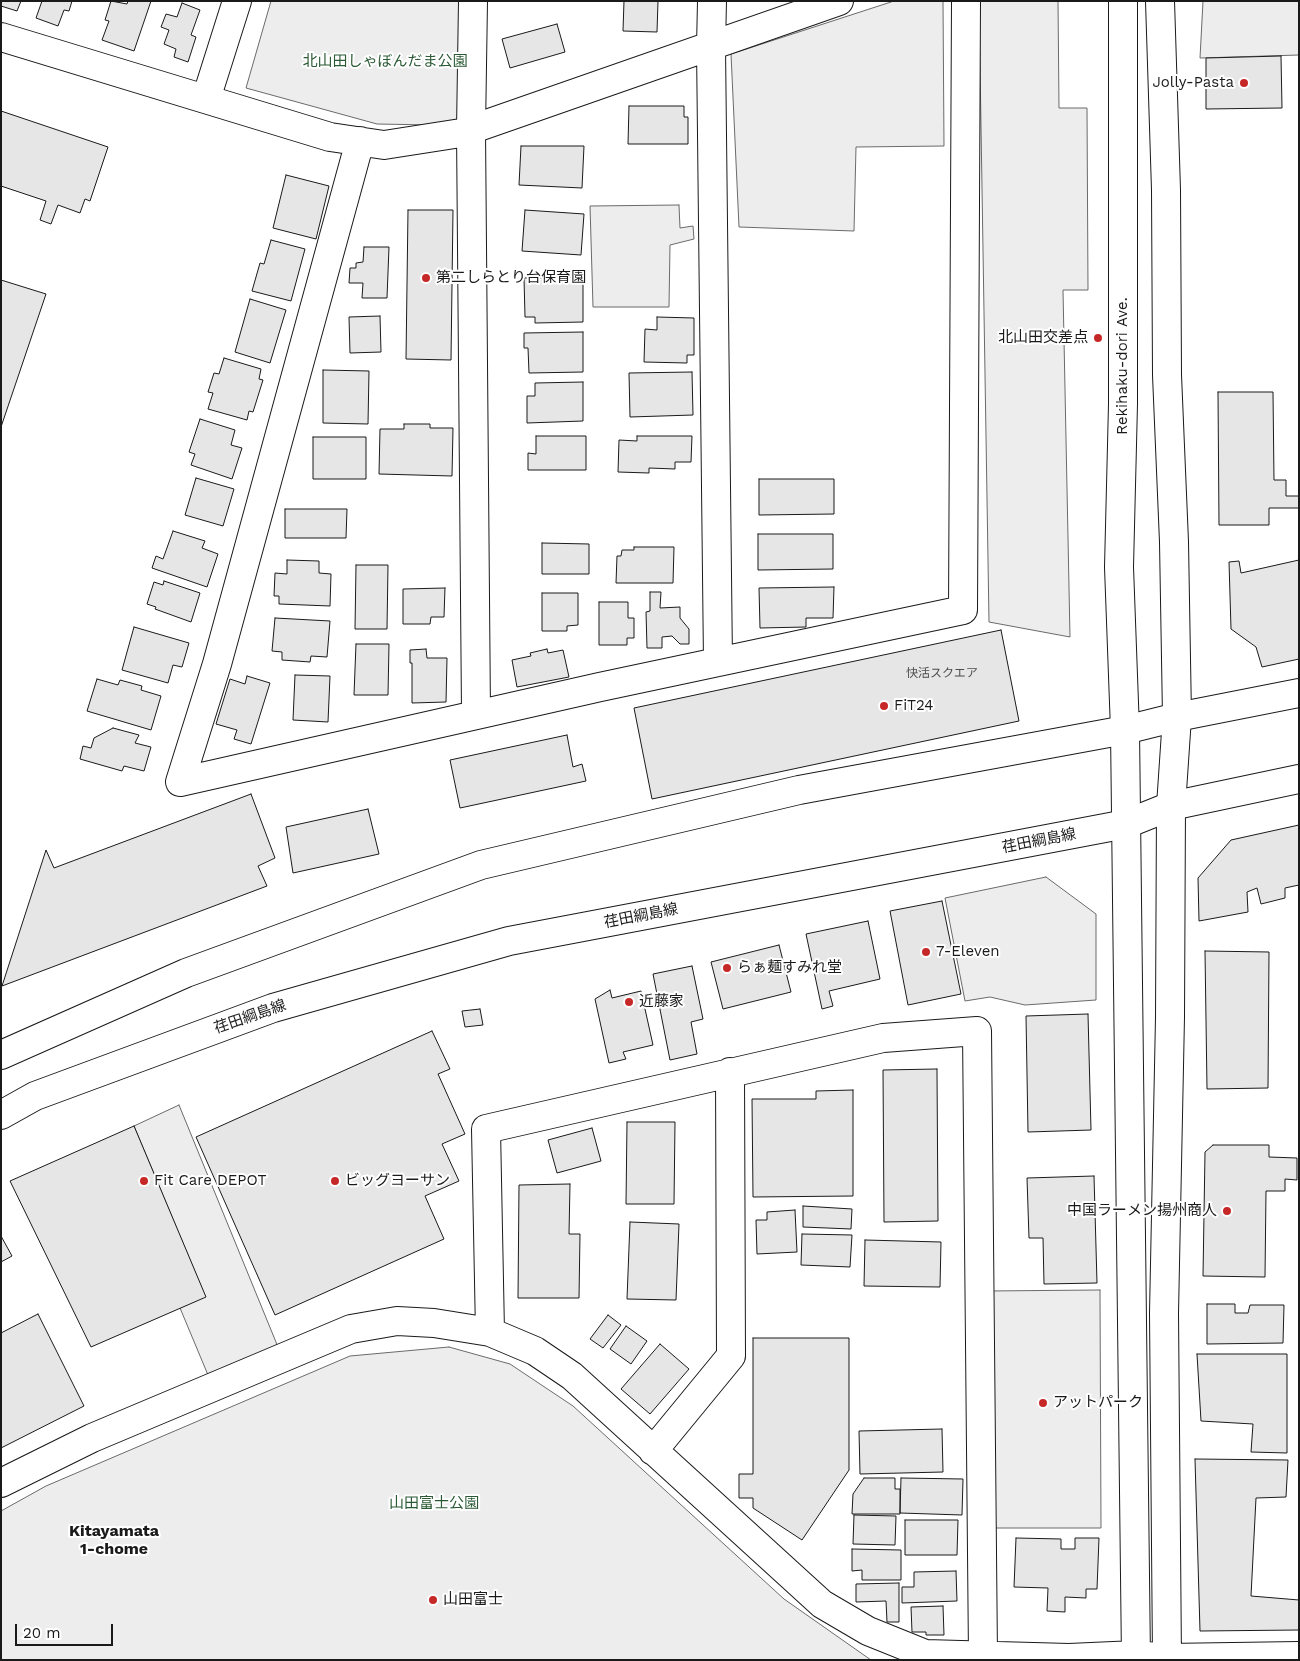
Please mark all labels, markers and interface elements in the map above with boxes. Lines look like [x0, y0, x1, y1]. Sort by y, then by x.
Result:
park label: 北山田しゃぼんだま公園 [303, 53, 467, 71]
place label: Jolly-Pasta [1152, 74, 1234, 92]
marker: Jolly-Pasta [1238, 77, 1250, 89]
place label: 第二しらとり台保育園 [436, 269, 586, 287]
marker: 第二しらとり台保育園 [420, 272, 432, 284]
street label: Rekihaku-dori Ave. [1114, 297, 1132, 435]
place label: 北山田交差点 [998, 329, 1088, 347]
marker: 北山田交差点 [1092, 332, 1104, 344]
house number: 快活スクエア [906, 666, 978, 680]
place label: FiT24 [894, 697, 933, 715]
marker: FiT24 [878, 700, 890, 712]
street label: 荏田綱島線 [1000, 825, 1078, 857]
street label: 荏田綱島線 [602, 900, 680, 932]
place label: 7-Eleven [936, 943, 1000, 961]
marker: 7-Eleven [920, 946, 932, 958]
place label: らぁ麺すみれ堂 [737, 959, 842, 977]
marker: らぁ麺すみれ堂 [721, 962, 733, 974]
place label: 近藤家 [639, 993, 684, 1011]
street label: 荏田綱島線 [212, 996, 288, 1038]
marker: 近藤家 [623, 996, 635, 1008]
place label: Fit Care DEPOT [154, 1172, 266, 1190]
place label: ビッグヨーサン [345, 1172, 450, 1190]
marker: Fit Care DEPOT [138, 1175, 150, 1187]
marker: ビッグヨーサン [329, 1175, 341, 1187]
place label: 中国ラーメン揚州商人 [1067, 1202, 1217, 1220]
marker: 中国ラーメン揚州商人 [1221, 1205, 1233, 1217]
place label: アットパーク [1053, 1394, 1143, 1412]
marker: アットパーク [1037, 1397, 1049, 1409]
park label: 山田富士公園 [389, 1495, 479, 1513]
district label: Kitayamata 1-chome [69, 1521, 159, 1559]
place label: 山田富士 [443, 1591, 503, 1609]
marker: 山田富士 [427, 1594, 439, 1606]
scale bar [18, 1614, 115, 1646]
text: 20 m [23, 1624, 61, 1642]

